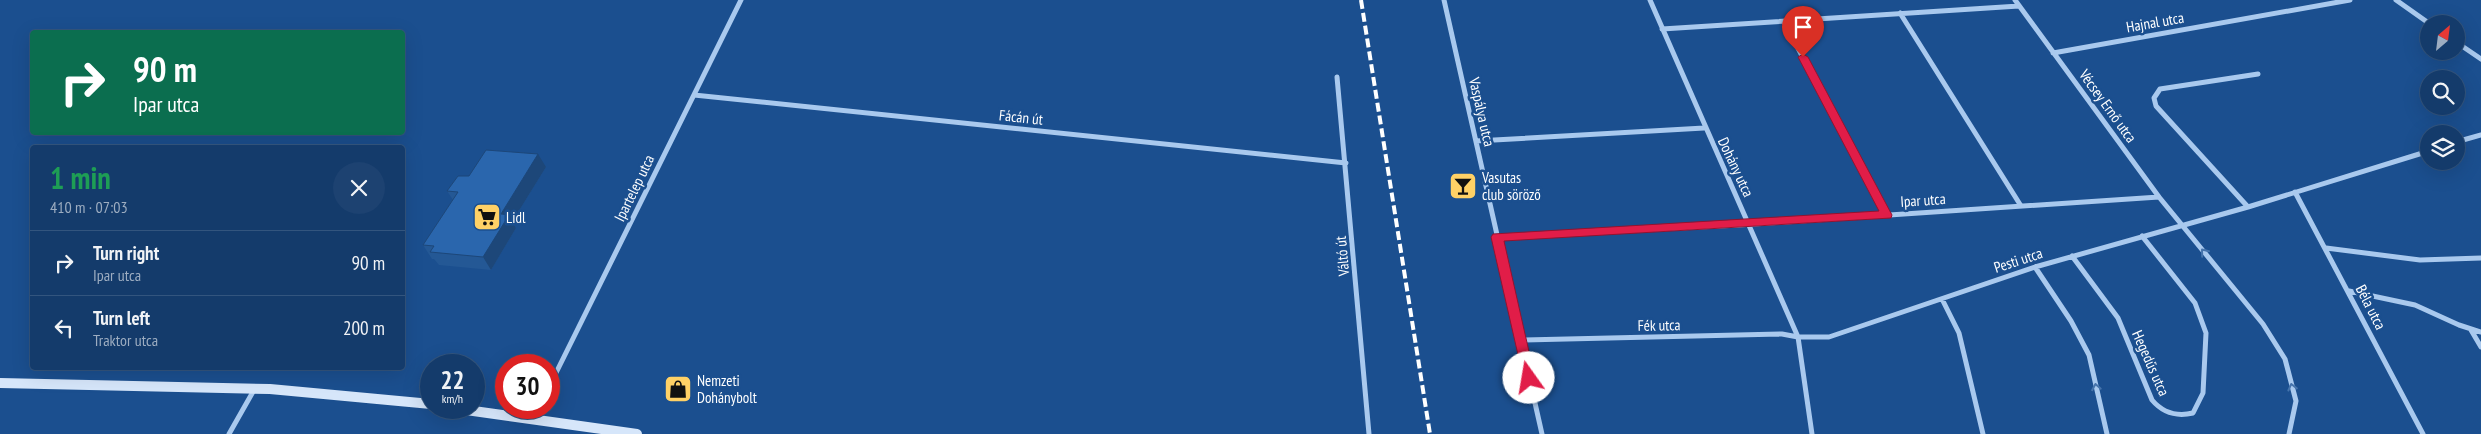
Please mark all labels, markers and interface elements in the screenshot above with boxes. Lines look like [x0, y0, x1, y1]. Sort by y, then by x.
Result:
pin [1782, 6, 1824, 57]
street label: Hajnal utca [2125, 8, 2185, 36]
icon: arrive [1789, 13, 1817, 41]
north arrow [2420, 15, 2465, 60]
map controls [2420, 15, 2465, 170]
text: 90 m [133, 46, 197, 92]
icon: right [50, 50, 115, 115]
street label: Vécsey Ernő utca [2075, 65, 2141, 146]
button: search [2420, 70, 2465, 115]
street label: Vaspálya utca [1465, 75, 1499, 148]
text: Ipar utca [133, 90, 199, 118]
street label: Fácán út [998, 105, 1044, 129]
button: layers [2420, 125, 2465, 170]
street label: Dohány utca [1714, 134, 1758, 200]
street label: Ipartelep utca [610, 151, 658, 225]
text: 1 min [50, 158, 111, 197]
button: close [333, 162, 385, 214]
place label: Vasutas club söröző [1481, 168, 1541, 204]
bar icon: Vasutas club söröző [1448, 171, 1478, 201]
street label: Ipar utca [1900, 189, 1946, 211]
text: 410 m · 07:03 [50, 197, 128, 217]
supermarket icon: Lidl [472, 202, 502, 232]
place label: Lidl [506, 208, 526, 227]
street label: Váltó út [1331, 235, 1353, 278]
text: Turn right [93, 241, 159, 265]
street label: Pesti utca [1991, 243, 2045, 277]
icon: right [50, 249, 78, 277]
one-way arrow [2201, 249, 2210, 258]
text: 90 m [352, 251, 385, 275]
text: Ipar utca [93, 265, 141, 285]
street label: Béla utca [2352, 281, 2390, 333]
text: Turn left [93, 306, 150, 330]
icon: left [50, 314, 78, 342]
street label: Fék utca [1637, 315, 1681, 335]
text: 200 m [343, 316, 385, 340]
street label: Hegedűs utca [2128, 327, 2174, 399]
text: Traktor utca [93, 330, 158, 350]
position arrow [1502, 351, 1554, 403]
speed limit sign: 30 [495, 354, 560, 419]
text: 22 [441, 364, 464, 396]
place label: Nemzeti Dohánybolt [697, 371, 757, 407]
shop icon: Nemzeti Dohánybolt [663, 374, 693, 404]
one-way arrow [2091, 382, 2101, 391]
one-way arrow [2287, 382, 2298, 391]
text: km/h [442, 391, 463, 406]

